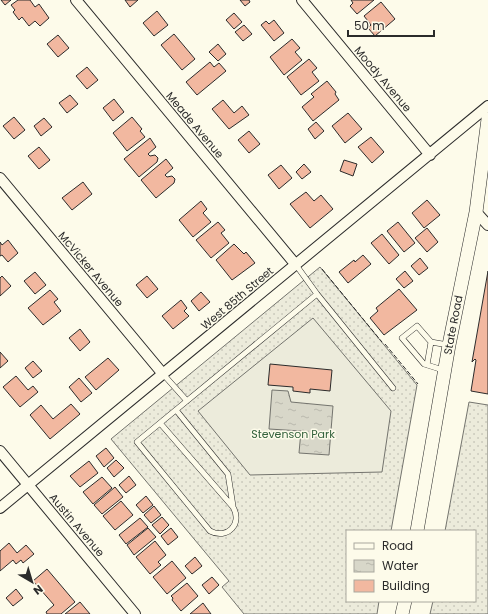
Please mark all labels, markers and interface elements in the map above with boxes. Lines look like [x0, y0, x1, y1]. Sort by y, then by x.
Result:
scale bar [348, 12, 434, 38]
text: 50 m [354, 17, 385, 34]
street label: Moody Avenue [351, 43, 415, 115]
street label: Meade Avenue [162, 88, 228, 162]
street label: McVicker Avenue [55, 228, 127, 310]
street label: West 85th Street [197, 263, 277, 333]
street label: State Road [439, 294, 467, 356]
park label: Stevenson Park [251, 426, 335, 442]
street label: Austin Avenue [46, 490, 108, 560]
legend [346, 530, 476, 602]
text: Road [382, 537, 413, 554]
text: Water [382, 557, 419, 574]
north arrow [12, 562, 52, 602]
text: Building [382, 577, 430, 594]
text: N [30, 581, 46, 599]

